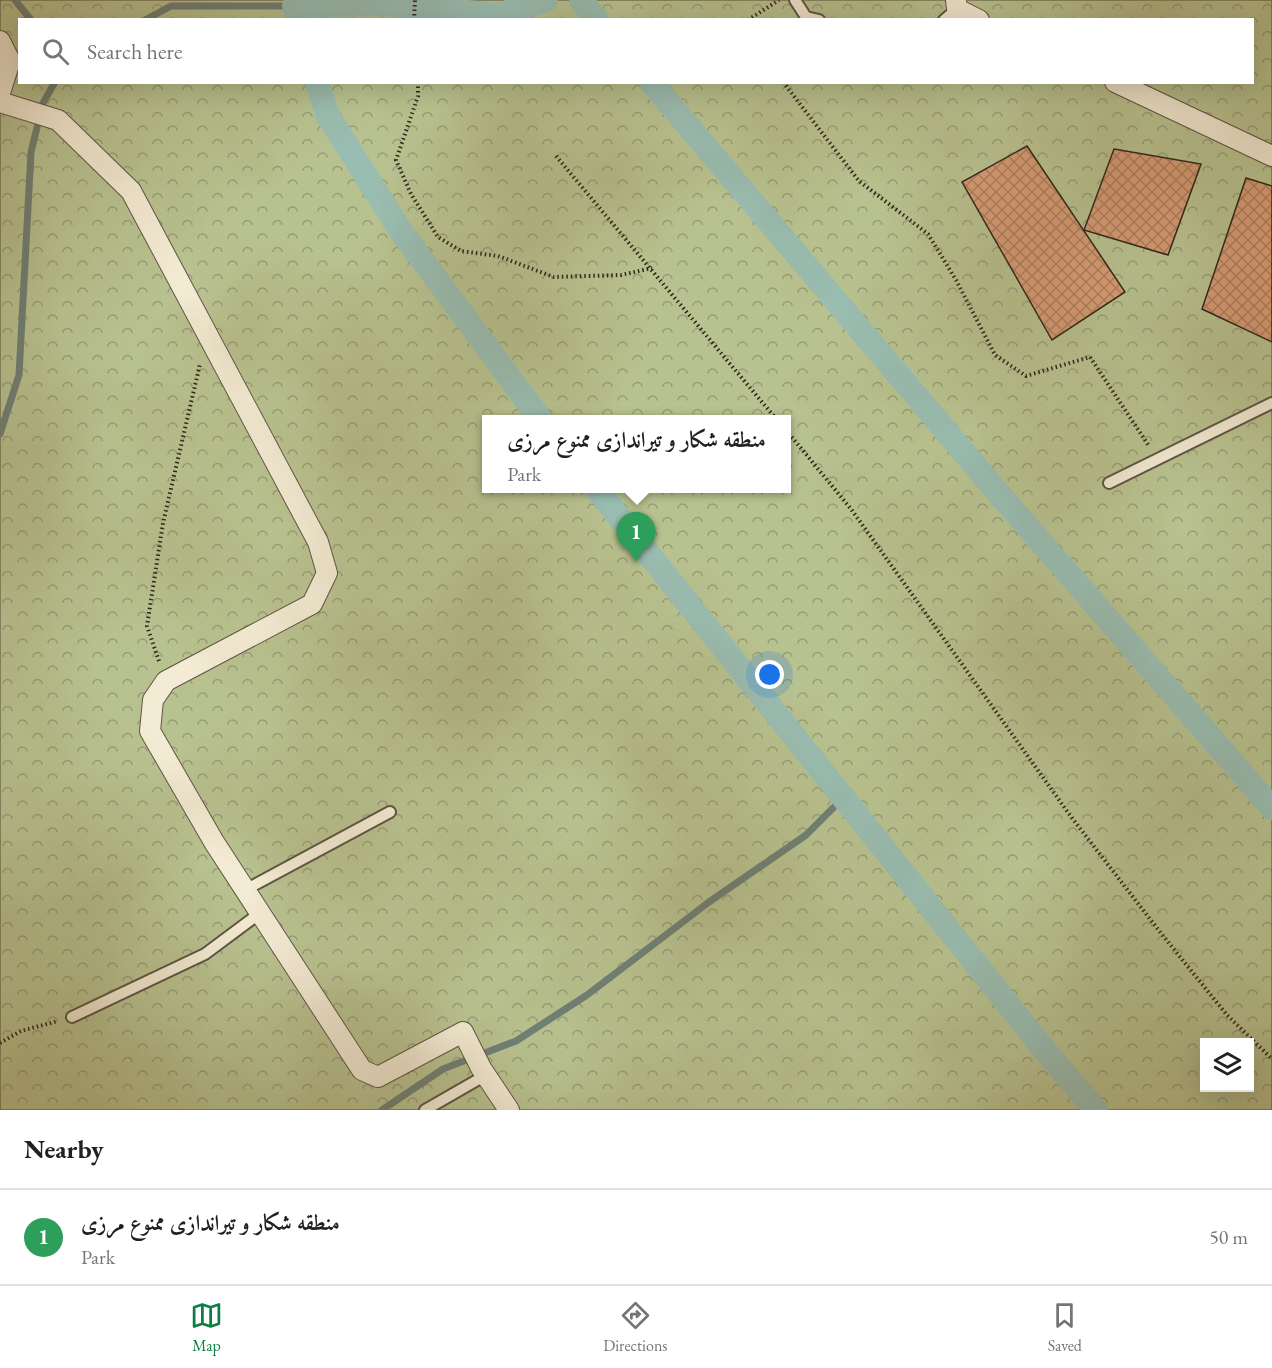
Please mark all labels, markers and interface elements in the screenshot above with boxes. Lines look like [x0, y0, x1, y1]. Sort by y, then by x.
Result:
search box [18, 18, 1254, 84]
icon: search [39, 35, 72, 68]
text: Search here [87, 37, 182, 66]
popup [482, 415, 791, 493]
text: منطقه شکار و تیراندازی ممنوع مرزی [507, 425, 766, 454]
text: Park [507, 461, 541, 487]
pin: 1 [616, 512, 656, 562]
your location [755, 660, 784, 689]
map controls [1200, 1038, 1254, 1092]
button: layers [1200, 1038, 1254, 1092]
text: Nearby [24, 1132, 104, 1166]
text: منطقه شکار و تیراندازی ممنوع مرزی [81, 1208, 340, 1237]
text: 1 [38, 1224, 49, 1250]
text: 50 m [1209, 1224, 1248, 1250]
text: Park [81, 1244, 115, 1270]
tab: Map [190, 1299, 223, 1356]
tab: Directions [603, 1299, 668, 1356]
tab: Saved [1048, 1299, 1082, 1356]

